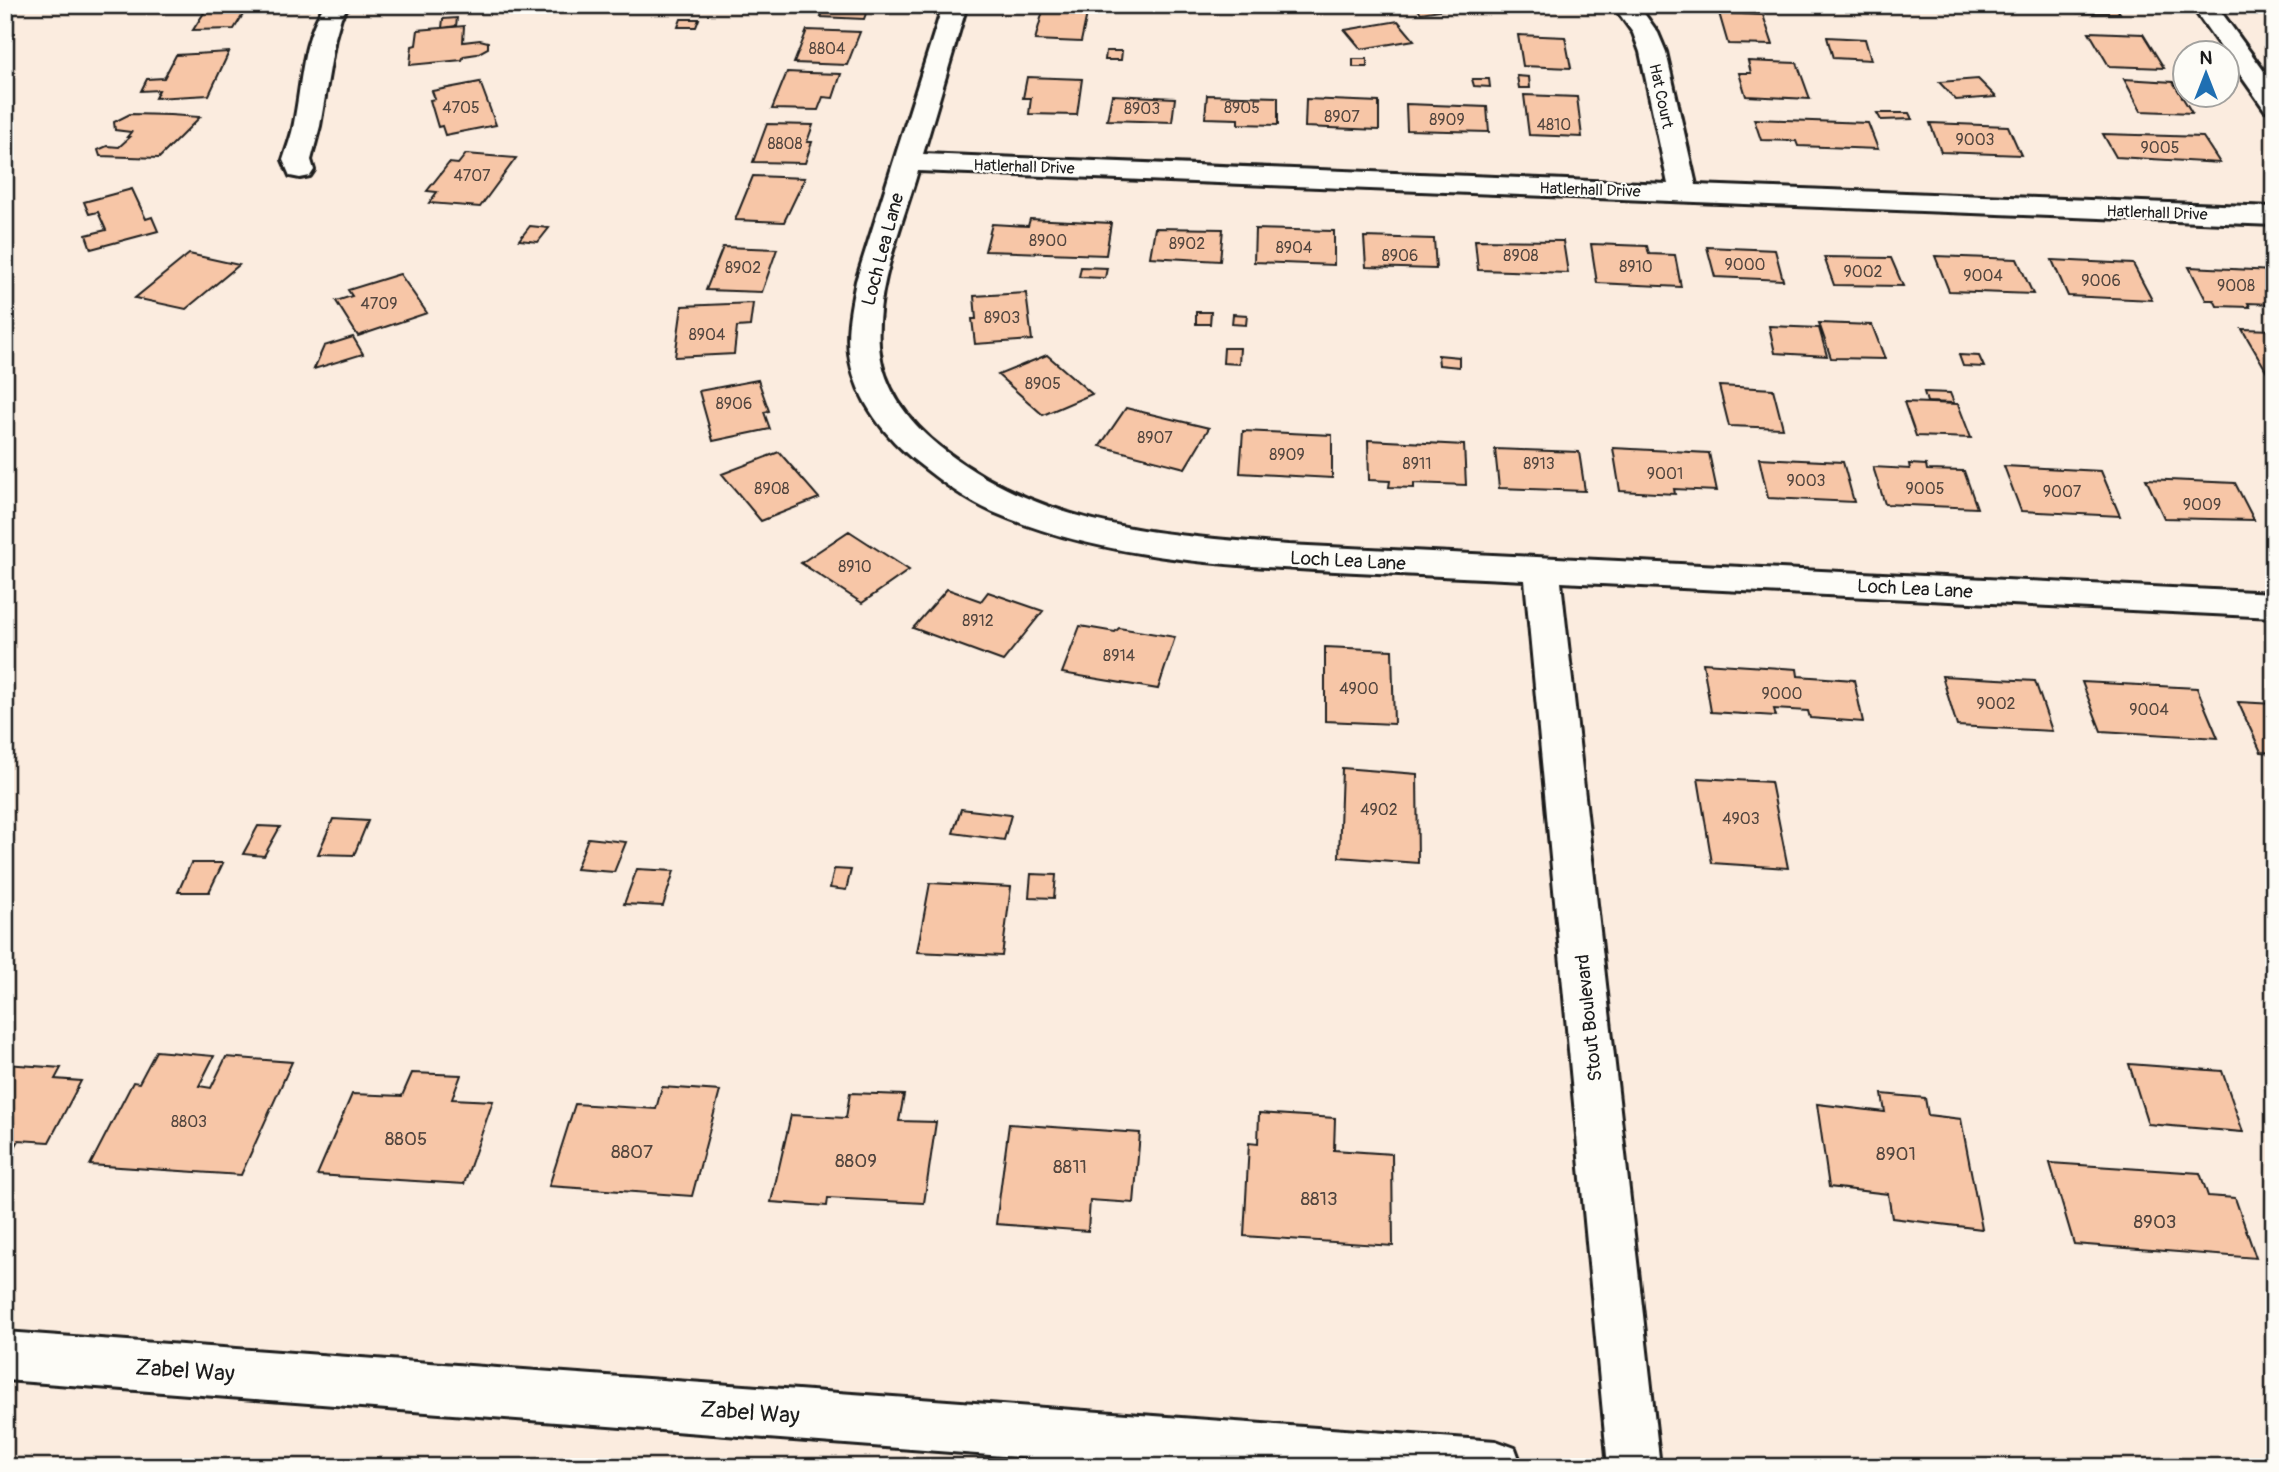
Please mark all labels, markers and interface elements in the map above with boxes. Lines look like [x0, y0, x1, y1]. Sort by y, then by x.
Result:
north arrow [2170, 38, 2240, 108]
house number: 8804 [809, 39, 845, 59]
text: N [2200, 46, 2213, 70]
street label: Hat Court [1644, 62, 1678, 131]
house number: 4705 [442, 98, 480, 118]
house number: 8905 [1224, 98, 1260, 118]
house number: 8903 [1124, 99, 1160, 119]
house number: 8907 [1324, 107, 1360, 127]
house number: 8909 [1429, 110, 1465, 130]
house number: 4810 [1537, 115, 1571, 135]
house number: 9003 [1955, 130, 1995, 150]
house number: 8808 [767, 134, 803, 154]
house number: 9005 [2141, 138, 2179, 158]
street label: Hatlerhall Drive [973, 155, 1075, 179]
house number: 4707 [453, 166, 491, 186]
street label: Hatlerhall Drive [1539, 178, 1641, 202]
street label: Loch Lea Lane [856, 190, 910, 308]
street label: Hatlerhall Drive [2106, 201, 2208, 225]
house number: 8900 [1029, 231, 1067, 251]
house number: 8902 [1169, 234, 1205, 254]
house number: 8904 [1276, 238, 1312, 258]
house number: 8906 [1382, 246, 1418, 266]
house number: 8908 [1503, 246, 1539, 266]
house number: 9000 [1724, 255, 1766, 275]
house number: 8910 [1619, 257, 1653, 277]
house number: 8902 [725, 258, 761, 278]
house number: 9002 [1843, 262, 1883, 282]
house number: 9004 [1963, 266, 2003, 286]
house number: 9006 [2081, 271, 2121, 291]
house number: 9008 [2217, 276, 2255, 296]
house number: 4709 [361, 294, 397, 314]
house number: 8903 [984, 308, 1020, 328]
house number: 8904 [689, 325, 725, 345]
house number: 8905 [1025, 374, 1061, 394]
house number: 8906 [716, 394, 752, 414]
house number: 8907 [1137, 428, 1173, 448]
house number: 8909 [1269, 445, 1305, 465]
house number: 8911 [1403, 454, 1431, 474]
house number: 8913 [1523, 454, 1555, 474]
house number: 9001 [1647, 464, 1683, 484]
house number: 9003 [1786, 471, 1826, 491]
house number: 8908 [754, 479, 790, 499]
house number: 9005 [1906, 479, 1944, 499]
house number: 9007 [2043, 482, 2082, 502]
house number: 9009 [2183, 495, 2221, 515]
street label: Loch Lea Lane [1290, 546, 1407, 576]
house number: 8910 [838, 557, 872, 577]
street label: Loch Lea Lane [1857, 574, 1974, 604]
house number: 8912 [962, 611, 994, 631]
house number: 8914 [1103, 646, 1135, 666]
house number: 4900 [1339, 679, 1379, 699]
house number: 9000 [1761, 684, 1803, 704]
house number: 9002 [1976, 694, 2016, 714]
house number: 9004 [2129, 700, 2169, 720]
house number: 4902 [1360, 800, 1398, 820]
house number: 4903 [1722, 809, 1760, 829]
street label: Stout Boulevard [1570, 953, 1608, 1083]
house number: 8803 [171, 1112, 207, 1132]
house number: 8805 [385, 1127, 427, 1151]
house number: 8807 [611, 1140, 653, 1164]
house number: 8901 [1876, 1142, 1916, 1166]
house number: 8809 [835, 1149, 877, 1173]
house number: 8811 [1053, 1155, 1087, 1179]
house number: 8813 [1300, 1187, 1338, 1211]
house number: 8903 [2134, 1210, 2176, 1234]
street label: Zabel Way [134, 1353, 236, 1388]
street label: Zabel Way [699, 1395, 801, 1430]

